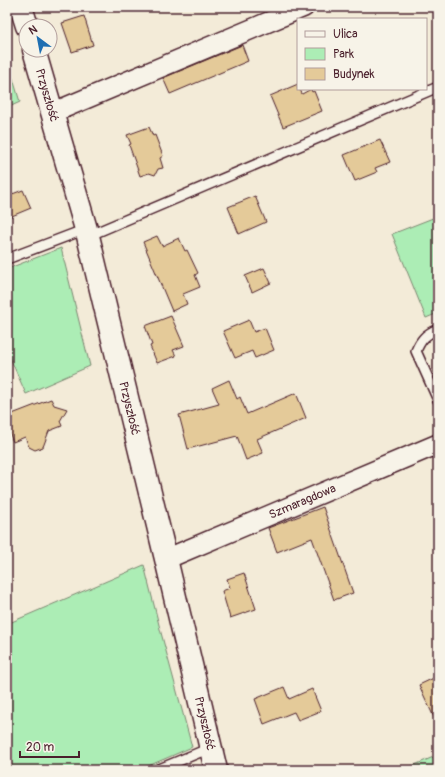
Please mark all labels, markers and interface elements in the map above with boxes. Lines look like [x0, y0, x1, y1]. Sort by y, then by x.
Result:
north arrow [18, 18, 58, 58]
legend [297, 18, 427, 90]
text: N [26, 22, 40, 37]
text: Ulica [333, 27, 358, 42]
text: Park [333, 47, 354, 62]
street label: Przyszłość [32, 67, 61, 124]
text: Budynek [333, 67, 375, 82]
street label: Przyszłość [115, 380, 143, 437]
street label: Szmaragdowa [267, 481, 339, 523]
street label: Przyszłość [191, 695, 218, 752]
scale bar [20, 733, 79, 759]
text: 20 m [26, 740, 55, 755]

